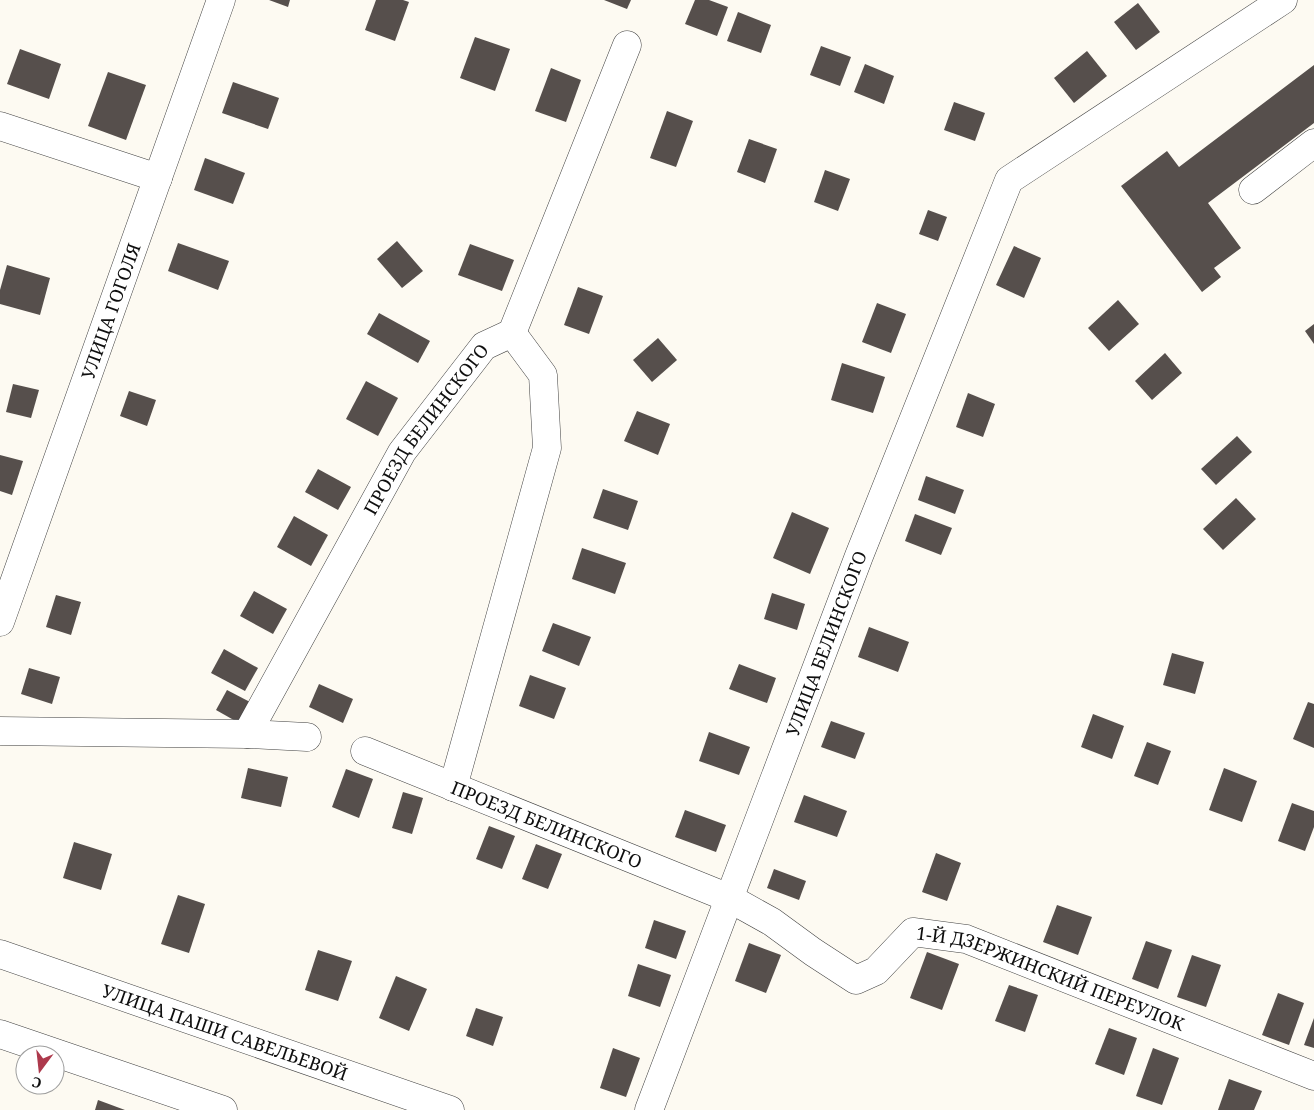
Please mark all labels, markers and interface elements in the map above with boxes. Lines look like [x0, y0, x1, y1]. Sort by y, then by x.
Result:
street label: УЛИЦА ГОГОЛЯ [75, 240, 146, 382]
street label: ПРОЕЗД БЕЛИНСКОГО [358, 339, 494, 519]
street label: УЛИЦА БЕЛИНСКОГО [780, 547, 872, 739]
street label: ПРОЕЗД БЕЛИНСКОГО [448, 775, 646, 874]
street label: 1-Й ДЗЕРЖИНСКИЙ ПЕРЕУЛОК [915, 921, 1188, 1036]
street label: УЛИЦА ПАШИ САВЕЛЬЕВОЙ [99, 978, 351, 1086]
north arrow [15, 1045, 65, 1095]
text: С [30, 1073, 43, 1093]

